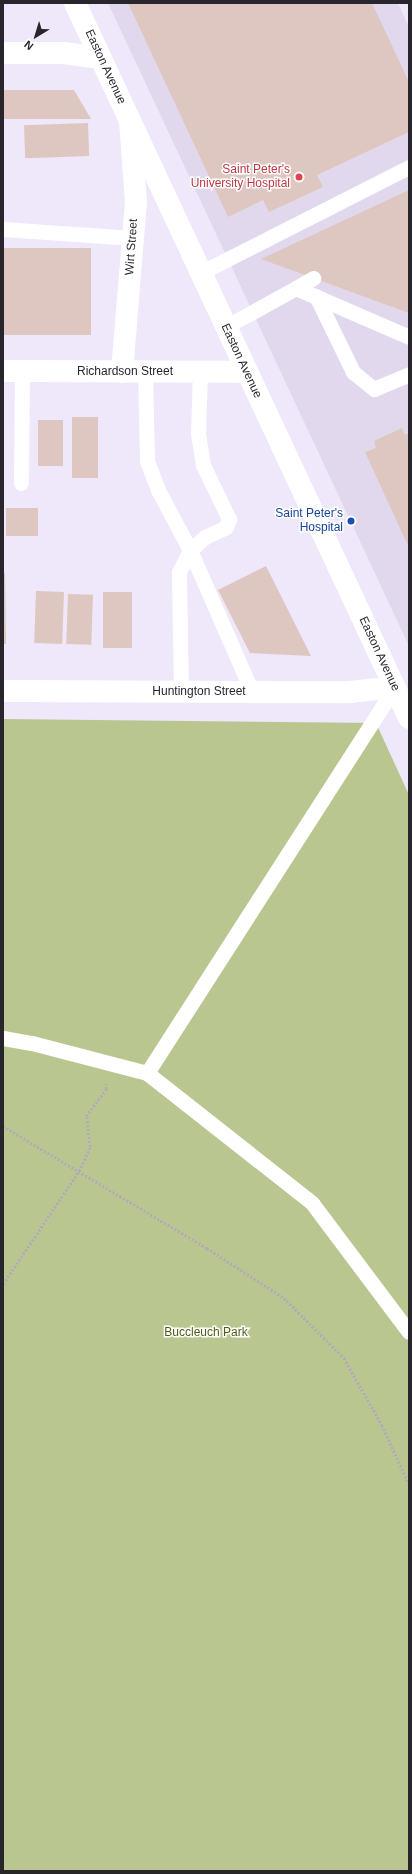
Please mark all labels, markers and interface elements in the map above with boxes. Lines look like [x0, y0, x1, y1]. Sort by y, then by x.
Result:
north arrow [16, 16, 56, 56]
street label: Easton Avenue [81, 27, 129, 107]
text: N [22, 38, 35, 53]
place label: Saint Peter's University Hospital [191, 163, 290, 191]
marker: Saint Peter's University Hospital [293, 171, 305, 183]
street label: Wirt Street [123, 218, 141, 276]
street label: Easton Avenue [217, 321, 265, 401]
street label: Richardson Street [77, 365, 173, 379]
place label: Saint Peter's Hospital [275, 507, 343, 535]
marker: Saint Peter's Hospital [346, 516, 356, 526]
street label: Easton Avenue [355, 614, 403, 694]
street label: Huntington Street [152, 685, 246, 699]
park label: Buccleuch Park [164, 1326, 248, 1340]

